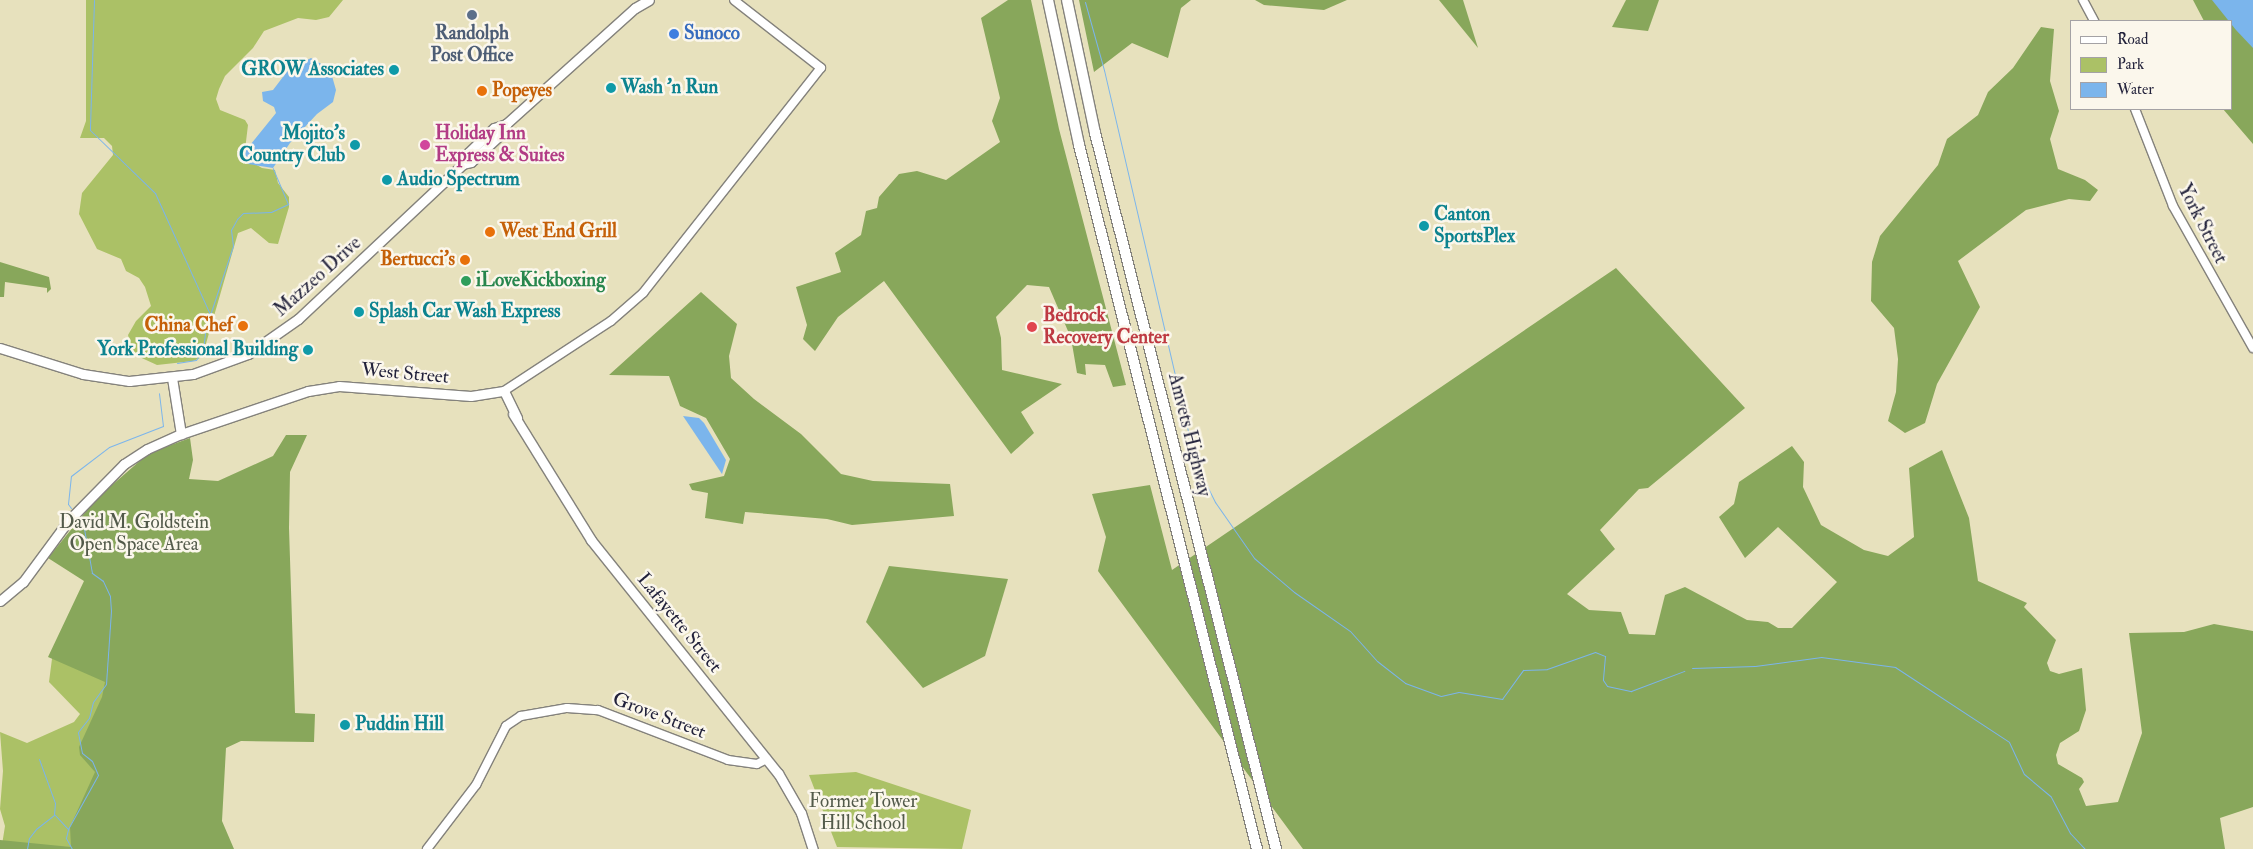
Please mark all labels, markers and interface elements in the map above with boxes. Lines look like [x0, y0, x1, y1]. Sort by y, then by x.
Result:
marker: Randolph Post Office [466, 9, 478, 21]
legend [2070, 20, 2233, 110]
place label: Randolph Post Office [431, 23, 513, 67]
place label: Sunoco [684, 23, 740, 45]
marker: Sunoco [668, 28, 680, 40]
text: Road [2117, 30, 2148, 49]
text: Park [2117, 55, 2144, 74]
place label: GROW Associates [241, 59, 384, 81]
marker: GROW Associates [388, 64, 400, 76]
place label: Wash 'n Run [621, 77, 718, 99]
place label: Popeyes [492, 80, 552, 102]
text: Water [2117, 80, 2154, 99]
marker: Wash 'n Run [605, 82, 617, 94]
marker: Popeyes [476, 85, 488, 97]
place label: Mojito's Country Club [239, 123, 345, 167]
place label: Holiday Inn Express & Suites [435, 123, 564, 167]
marker: Mojito's Country Club [349, 139, 361, 151]
marker: Holiday Inn Express & Suites [419, 139, 431, 151]
place label: Audio Spectrum [397, 169, 520, 191]
marker: Audio Spectrum [381, 174, 393, 186]
street label: York Street [2172, 180, 2232, 268]
place label: Canton SportsPlex [1434, 204, 1515, 248]
marker: Canton SportsPlex [1418, 220, 1430, 232]
place label: West End Grill [500, 221, 617, 243]
marker: West End Grill [484, 226, 496, 238]
street label: Mazzeo Drive [270, 232, 366, 322]
place label: Bertucci's [380, 249, 455, 271]
marker: Bertucci's [459, 254, 471, 266]
place label: iLoveKickboxing [476, 270, 605, 292]
marker: iLoveKickboxing [460, 275, 472, 287]
place label: Splash Car Wash Express [369, 301, 560, 323]
place label: Bedrock Recovery Center [1043, 305, 1169, 349]
marker: Splash Car Wash Express [353, 306, 365, 318]
place label: China Chef [144, 315, 233, 337]
marker: China Chef [237, 320, 249, 332]
marker: Bedrock Recovery Center [1025, 320, 1039, 334]
place label: York Professional Building [97, 339, 298, 361]
marker: York Professional Building [302, 344, 314, 356]
street label: West Street [360, 359, 450, 389]
street label: Amvets Highway [1163, 371, 1215, 499]
park label: David M. Goldstein Open Space Area [59, 512, 209, 556]
street label: Lafayette Street [632, 569, 726, 677]
street label: Grove Street [609, 688, 709, 744]
place label: Puddin Hill [355, 714, 444, 736]
marker: Puddin Hill [339, 719, 351, 731]
park label: Former Tower Hill School [809, 791, 917, 835]

